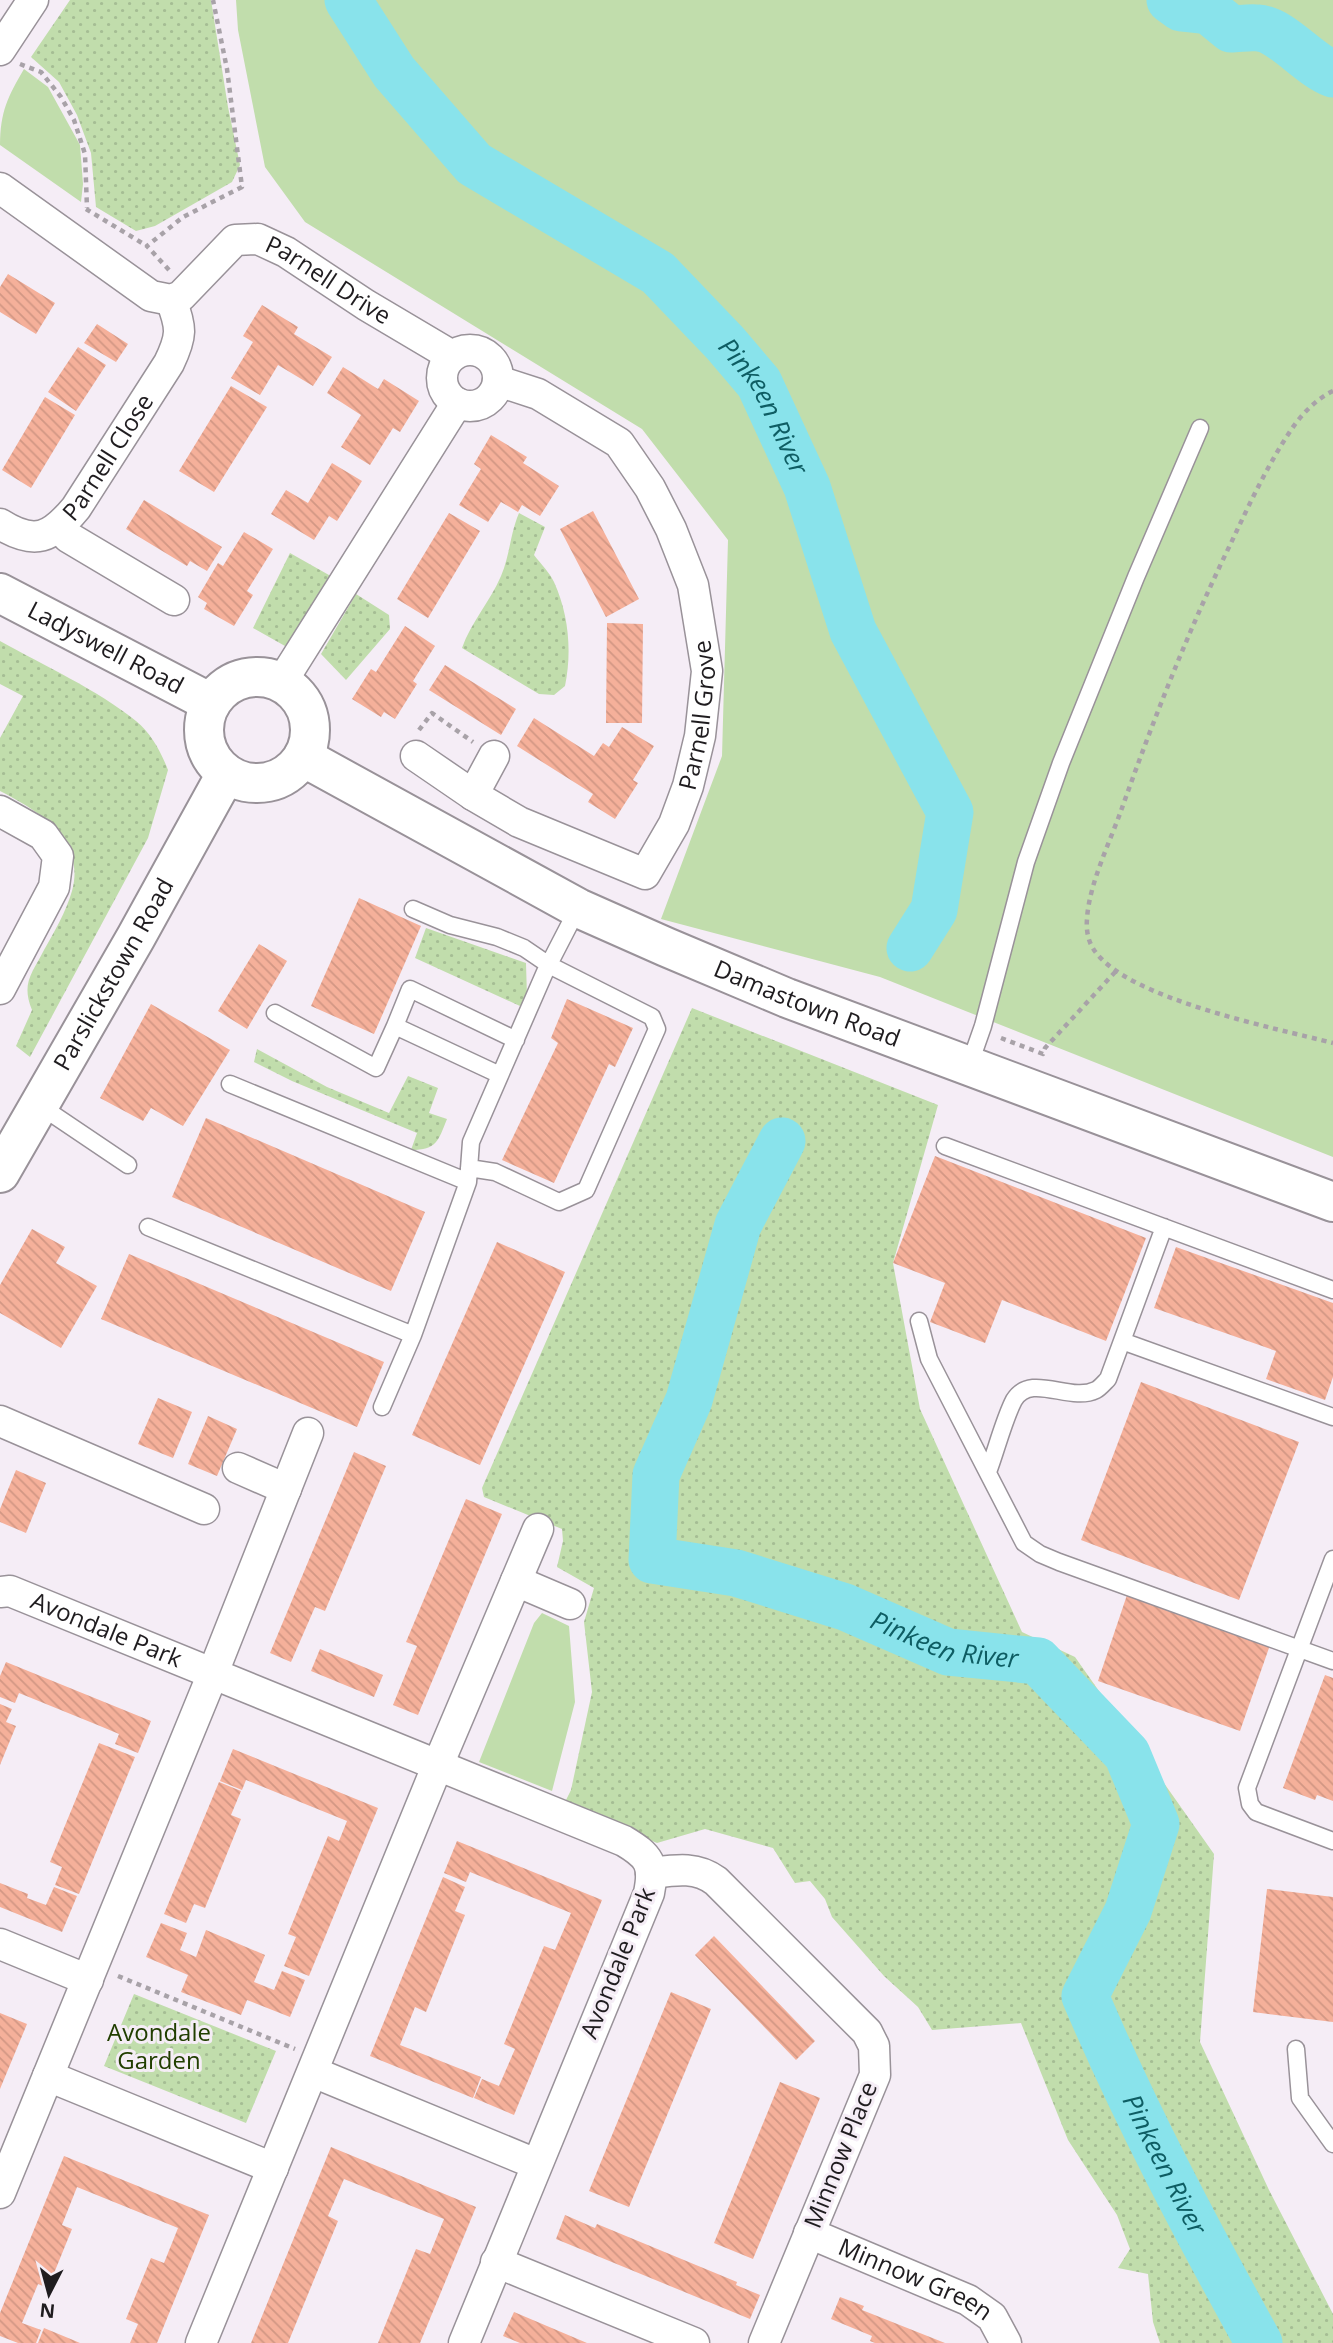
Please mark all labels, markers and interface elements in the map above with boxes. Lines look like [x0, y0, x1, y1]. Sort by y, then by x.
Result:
street label: Parnell Drive [261, 227, 398, 331]
water label: Pinkeen River [711, 329, 818, 482]
street label: Parnell Close [54, 387, 160, 527]
street label: Ladyswell Road [22, 592, 190, 701]
street label: Parnell Grove [670, 638, 722, 793]
street label: Parslickstown Road [45, 871, 180, 1076]
street label: Damastown Road [709, 951, 905, 1054]
street label: Avondale Park [26, 1583, 188, 1674]
water label: Pinkeen River [865, 1601, 1022, 1676]
street label: Avondale Park [571, 1882, 662, 2043]
park label: Avondale Garden [107, 2015, 211, 2076]
street label: Minnow Place [795, 2076, 884, 2233]
water label: Pinkeen River [1115, 2088, 1217, 2242]
street label: Minnow Green [834, 2229, 1000, 2327]
north arrow [14, 2259, 84, 2329]
text: N [38, 2297, 56, 2325]

